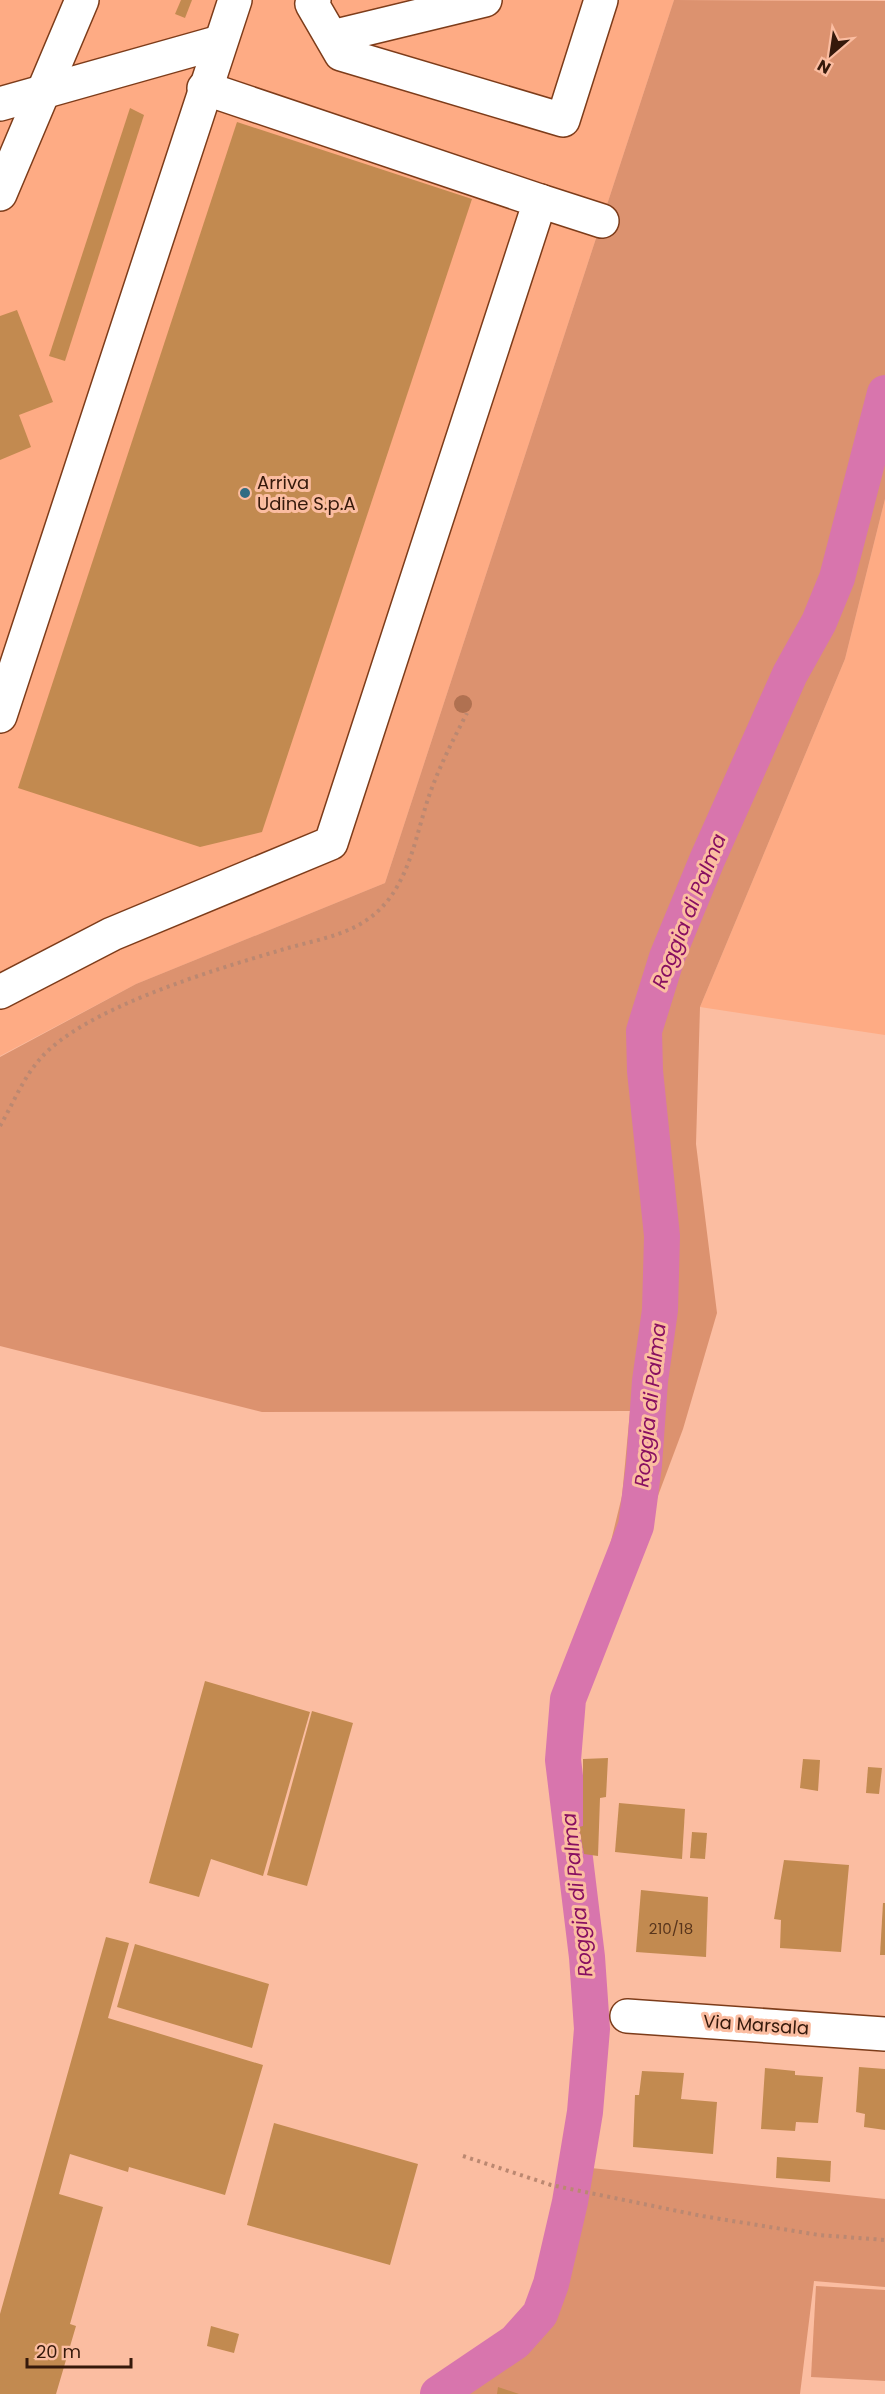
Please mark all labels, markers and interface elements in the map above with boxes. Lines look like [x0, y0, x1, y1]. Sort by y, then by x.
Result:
north arrow [801, 24, 861, 84]
text: N [813, 54, 835, 80]
place label: Arriva Udine S.p.A [257, 470, 356, 516]
marker: Arriva Udine S.p.A [238, 486, 252, 500]
water label: Roggia di Palma [645, 829, 733, 993]
water label: Roggia di Palma [627, 1322, 673, 1488]
water label: Roggia di Palma [554, 1812, 600, 1978]
house number: 210/18 [649, 1918, 693, 1939]
street label: Via Marsala [702, 2008, 810, 2041]
scale bar [27, 2331, 130, 2369]
text: 20 m [36, 2339, 81, 2364]

